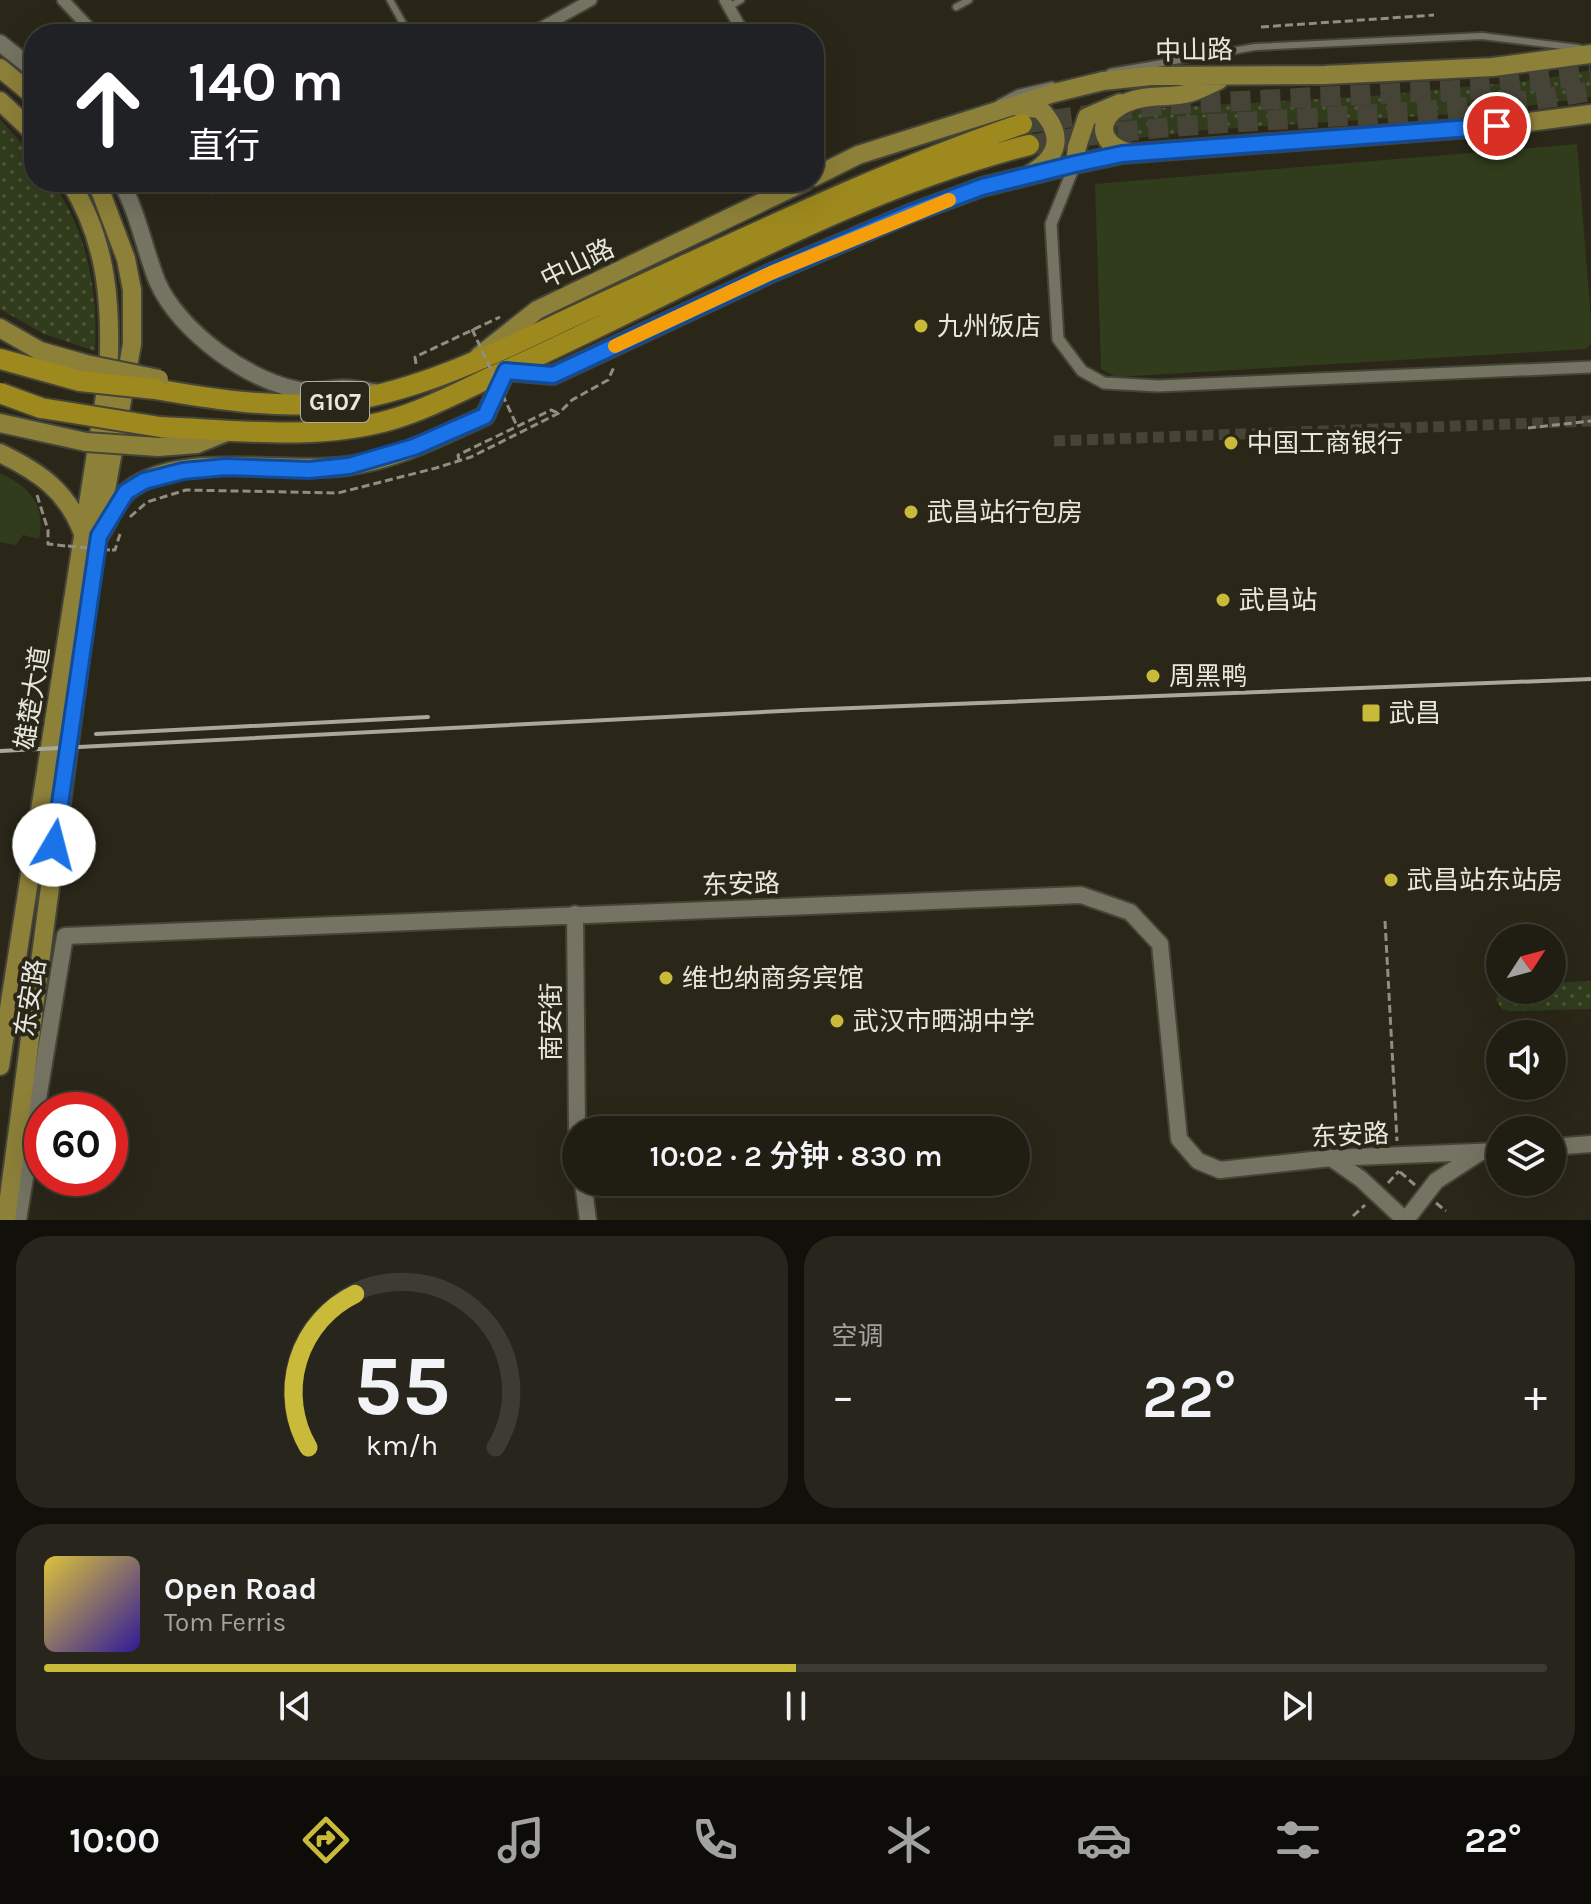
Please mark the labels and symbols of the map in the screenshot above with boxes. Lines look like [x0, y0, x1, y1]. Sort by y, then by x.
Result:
street label: 中山路 [1155, 34, 1233, 67]
pin [1463, 92, 1531, 160]
street label: 中山路 [535, 232, 619, 294]
place label: 九州饭店 [937, 311, 1041, 342]
marker: 九州饭店 [912, 317, 930, 335]
road number: G107 [301, 382, 369, 422]
place label: 中国工商银行 [1247, 428, 1403, 459]
marker: 中国工商银行 [1222, 434, 1240, 452]
place label: 武昌站行包房 [927, 497, 1083, 528]
marker: 武昌站行包房 [902, 503, 920, 521]
place label: 武昌站 [1239, 585, 1317, 616]
marker: 武昌站 [1214, 591, 1232, 609]
street label: 雄楚大道 [9, 644, 56, 752]
place label: 周黑鸭 [1169, 661, 1247, 692]
marker: 周黑鸭 [1144, 667, 1162, 685]
place label: 武昌 [1389, 698, 1441, 729]
marker: 武昌 [1360, 702, 1382, 724]
position arrow [12, 803, 96, 887]
place label: 武昌站东站房 [1407, 865, 1563, 896]
street label: 东安路 [701, 868, 781, 901]
marker: 武昌站东站房 [1382, 871, 1400, 889]
north arrow [1486, 924, 1566, 1004]
street label: 东安路 [9, 957, 52, 1039]
place label: 维也纳商务宾馆 [682, 963, 864, 994]
marker: 维也纳商务宾馆 [657, 969, 675, 987]
street label: 南安街 [536, 983, 567, 1061]
place label: 武汉市晒湖中学 [853, 1006, 1035, 1037]
marker: 武汉市晒湖中学 [828, 1012, 846, 1030]
speed limit sign: 60 [24, 1092, 128, 1196]
street label: 东安路 [1310, 1118, 1390, 1153]

